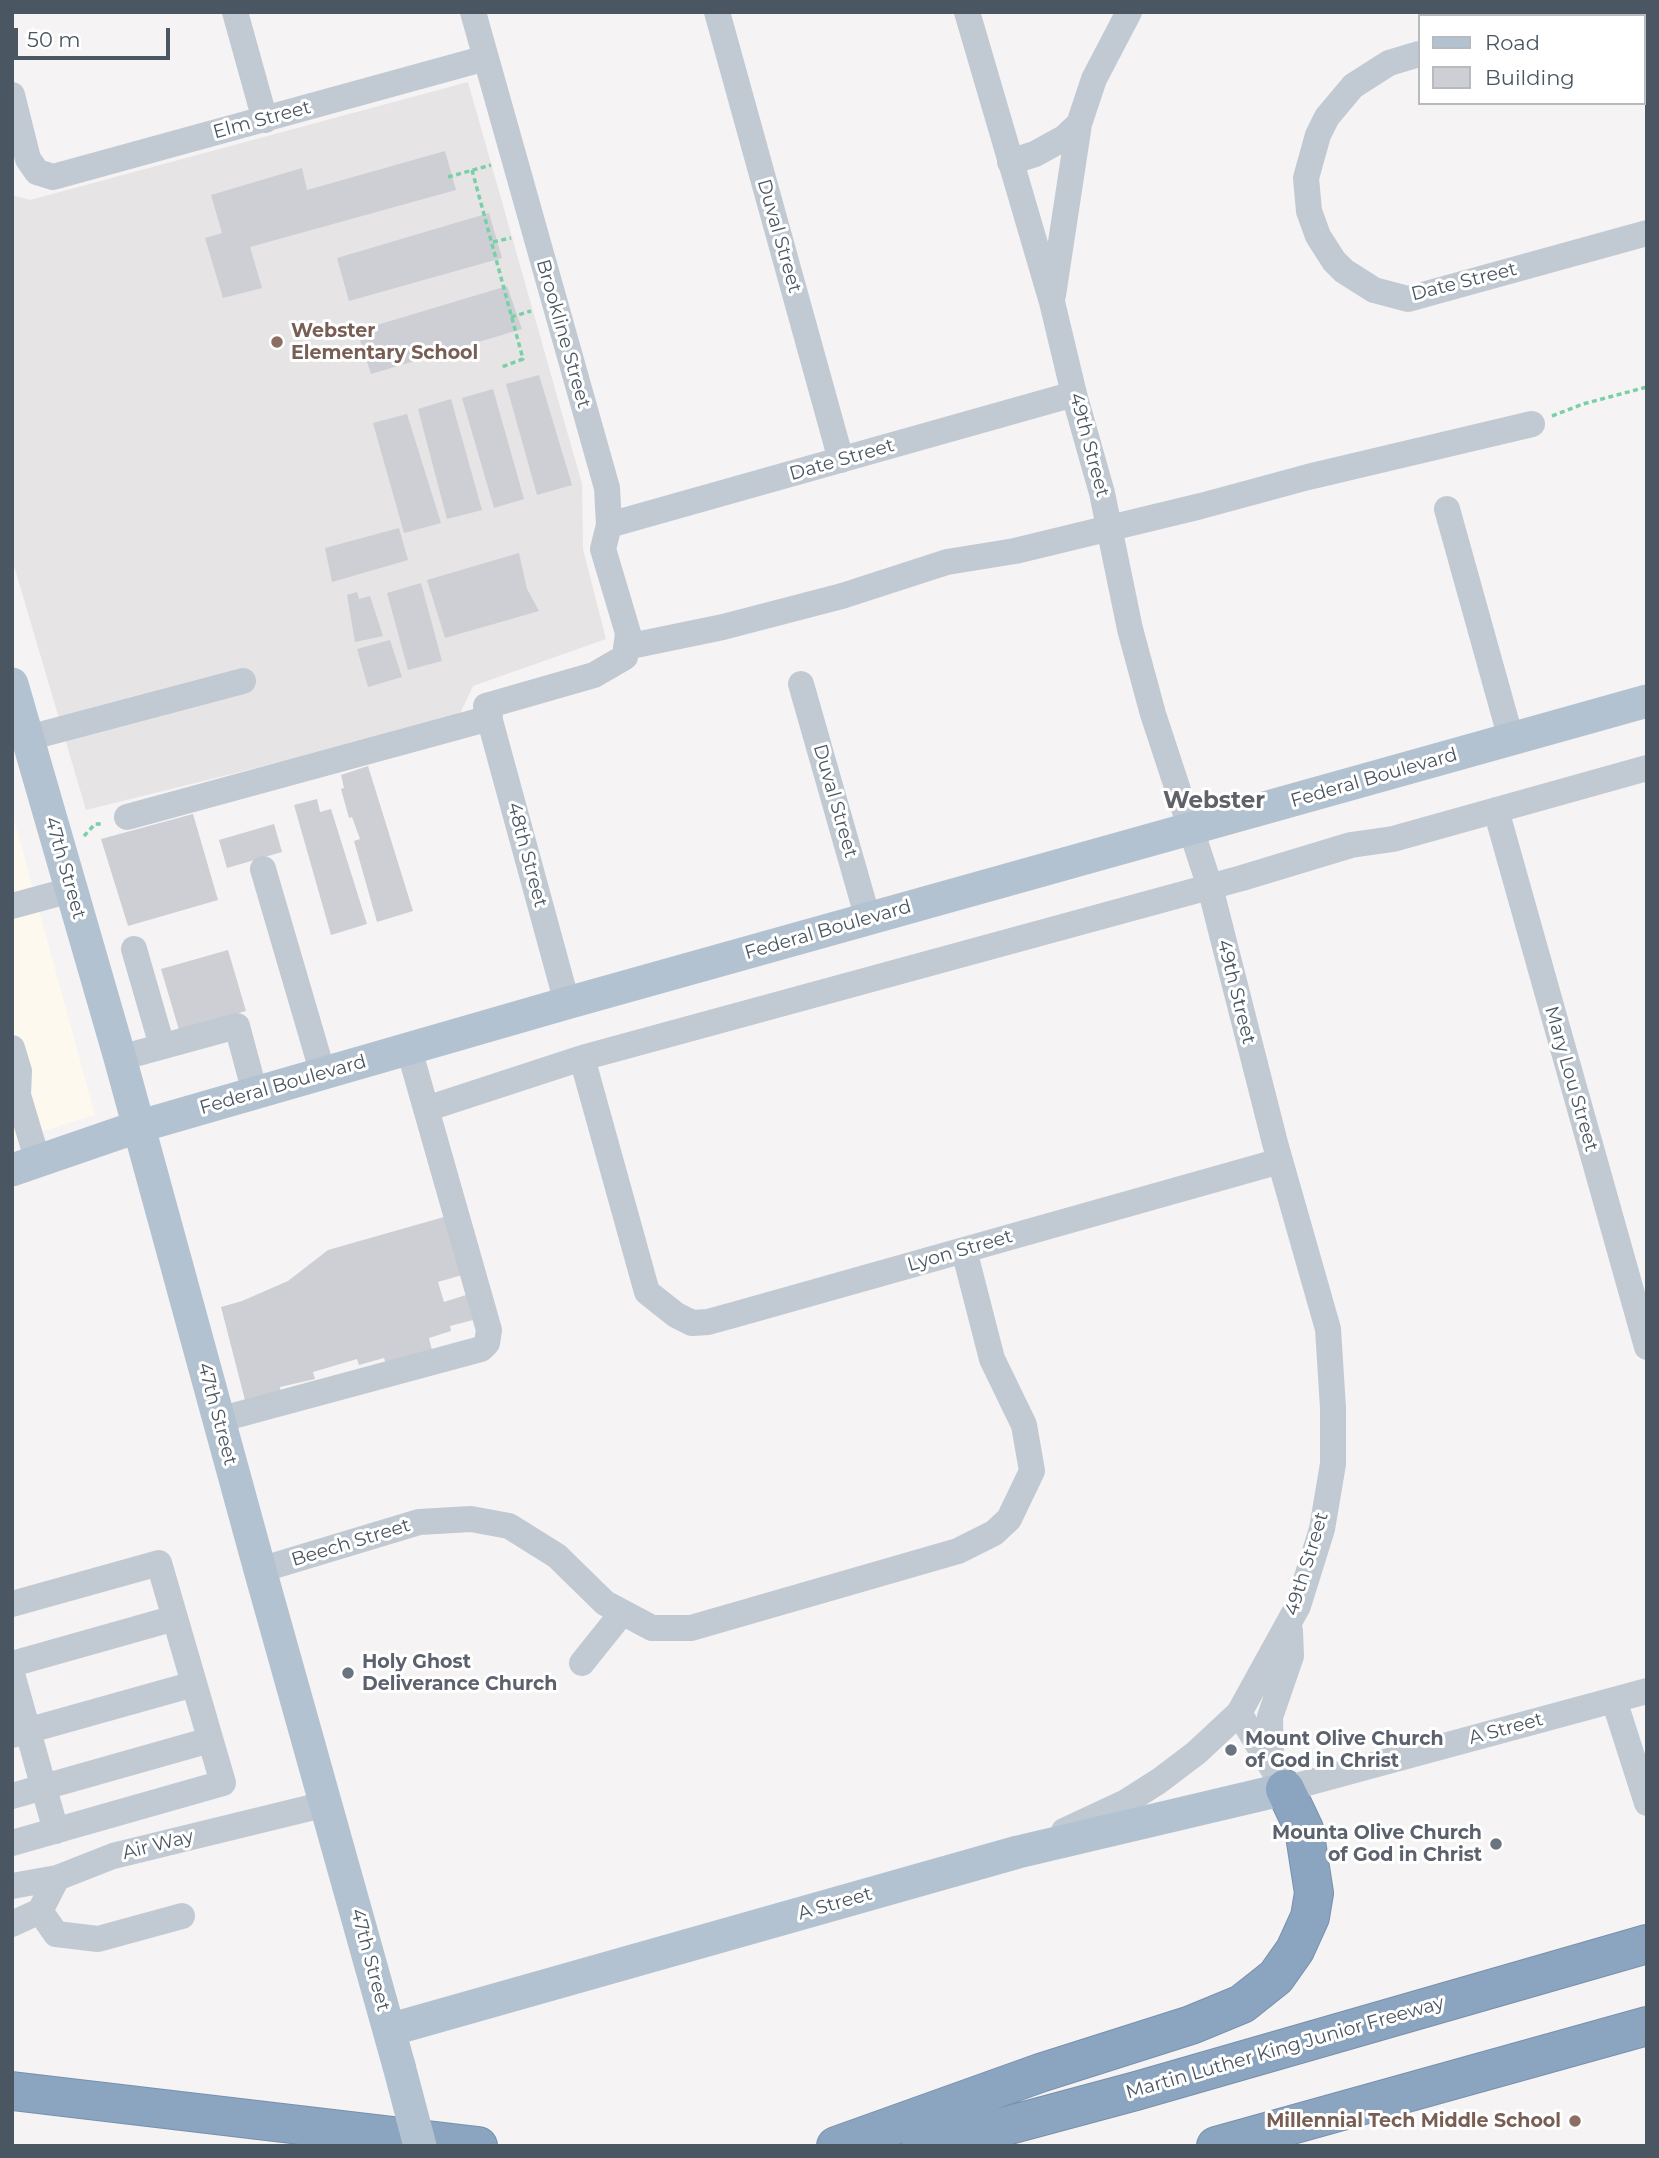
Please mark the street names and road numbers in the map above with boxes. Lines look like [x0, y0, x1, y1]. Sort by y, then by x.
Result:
street label: Elm Street [211, 96, 313, 144]
street label: Duval Street [752, 177, 806, 295]
street label: Brookline Street [531, 257, 595, 411]
street label: Date Street [1409, 258, 1519, 306]
street label: 49th Street [1064, 390, 1114, 500]
street label: Date Street [787, 434, 897, 486]
street label: Duval Street [808, 742, 862, 860]
street label: Federal Boulevard [1288, 743, 1460, 813]
street label: 48th Street [502, 800, 552, 910]
street label: 47th Street [40, 814, 90, 922]
street label: Federal Boulevard [742, 895, 914, 965]
street label: 49th Street [1212, 937, 1260, 1047]
street label: Mary Lou Street [1539, 1004, 1603, 1154]
street label: Federal Boulevard [197, 1050, 369, 1120]
street label: Lyon Street [905, 1225, 1015, 1277]
street label: 47th Street [192, 1360, 242, 1468]
street label: 49th Street [1280, 1509, 1334, 1619]
street label: Beech Street [289, 1514, 413, 1572]
street label: A Street [1466, 1708, 1546, 1750]
street label: Air Way [120, 1825, 196, 1865]
street label: A Street [795, 1883, 875, 1925]
street label: 47th Street [345, 1906, 395, 2014]
street label: Martin Luther King Junior Freeway [1123, 1992, 1447, 2104]

